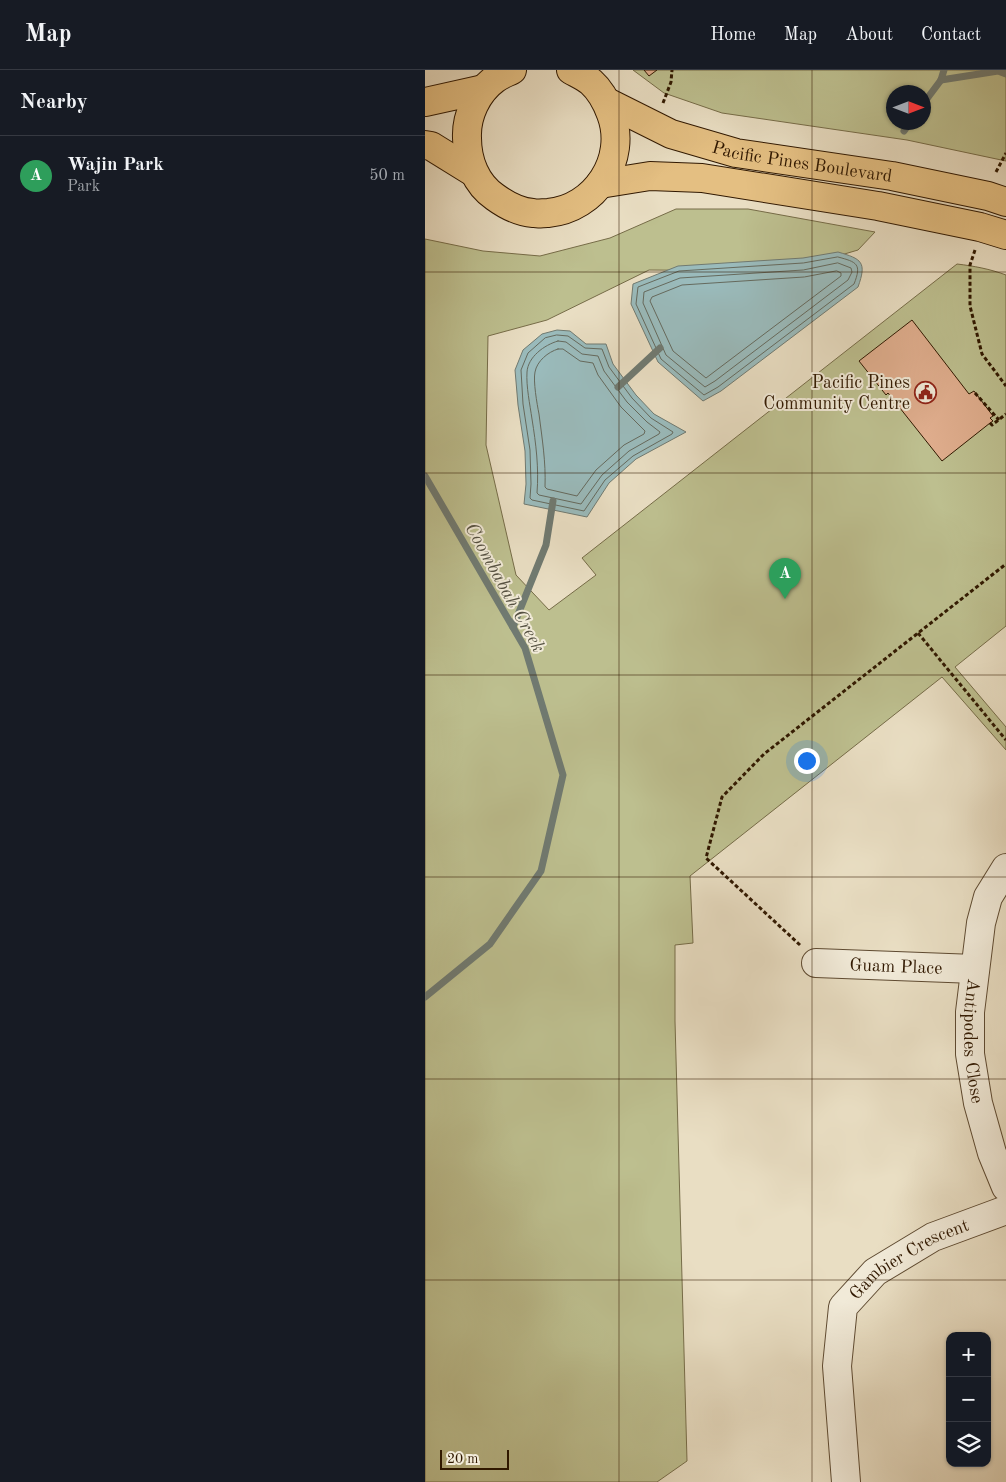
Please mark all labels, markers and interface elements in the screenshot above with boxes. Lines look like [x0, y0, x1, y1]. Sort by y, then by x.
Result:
text: Map [25, 23, 72, 47]
text: Home [710, 26, 756, 44]
text: Map [784, 26, 817, 44]
text: About [845, 26, 893, 44]
text: Contact [921, 26, 981, 44]
north arrow [886, 85, 931, 130]
text: Nearby [20, 92, 88, 113]
street label: Pacific Pines Boulevard [710, 138, 893, 186]
text: Wajin Park [67, 156, 164, 175]
text: A [30, 168, 42, 184]
text: 50 m [369, 168, 405, 184]
text: Park [67, 179, 100, 195]
place label: Pacific Pines Community Centre [763, 374, 910, 413]
public building icon: Pacific Pines Community Centre [914, 380, 938, 404]
water label: Coombabah Creek [460, 520, 547, 656]
pin: A [769, 558, 801, 599]
your location [794, 748, 820, 774]
street label: Guam Place [849, 956, 943, 978]
street label: Antipodes Close [960, 978, 986, 1105]
street label: Gambier Crescent [847, 1216, 972, 1303]
map controls [946, 1332, 991, 1467]
button: + [946, 1332, 991, 1377]
button: − [946, 1377, 991, 1422]
button: layers [946, 1422, 991, 1467]
scale bar [440, 1447, 509, 1470]
text: 20 m [447, 1452, 478, 1466]

